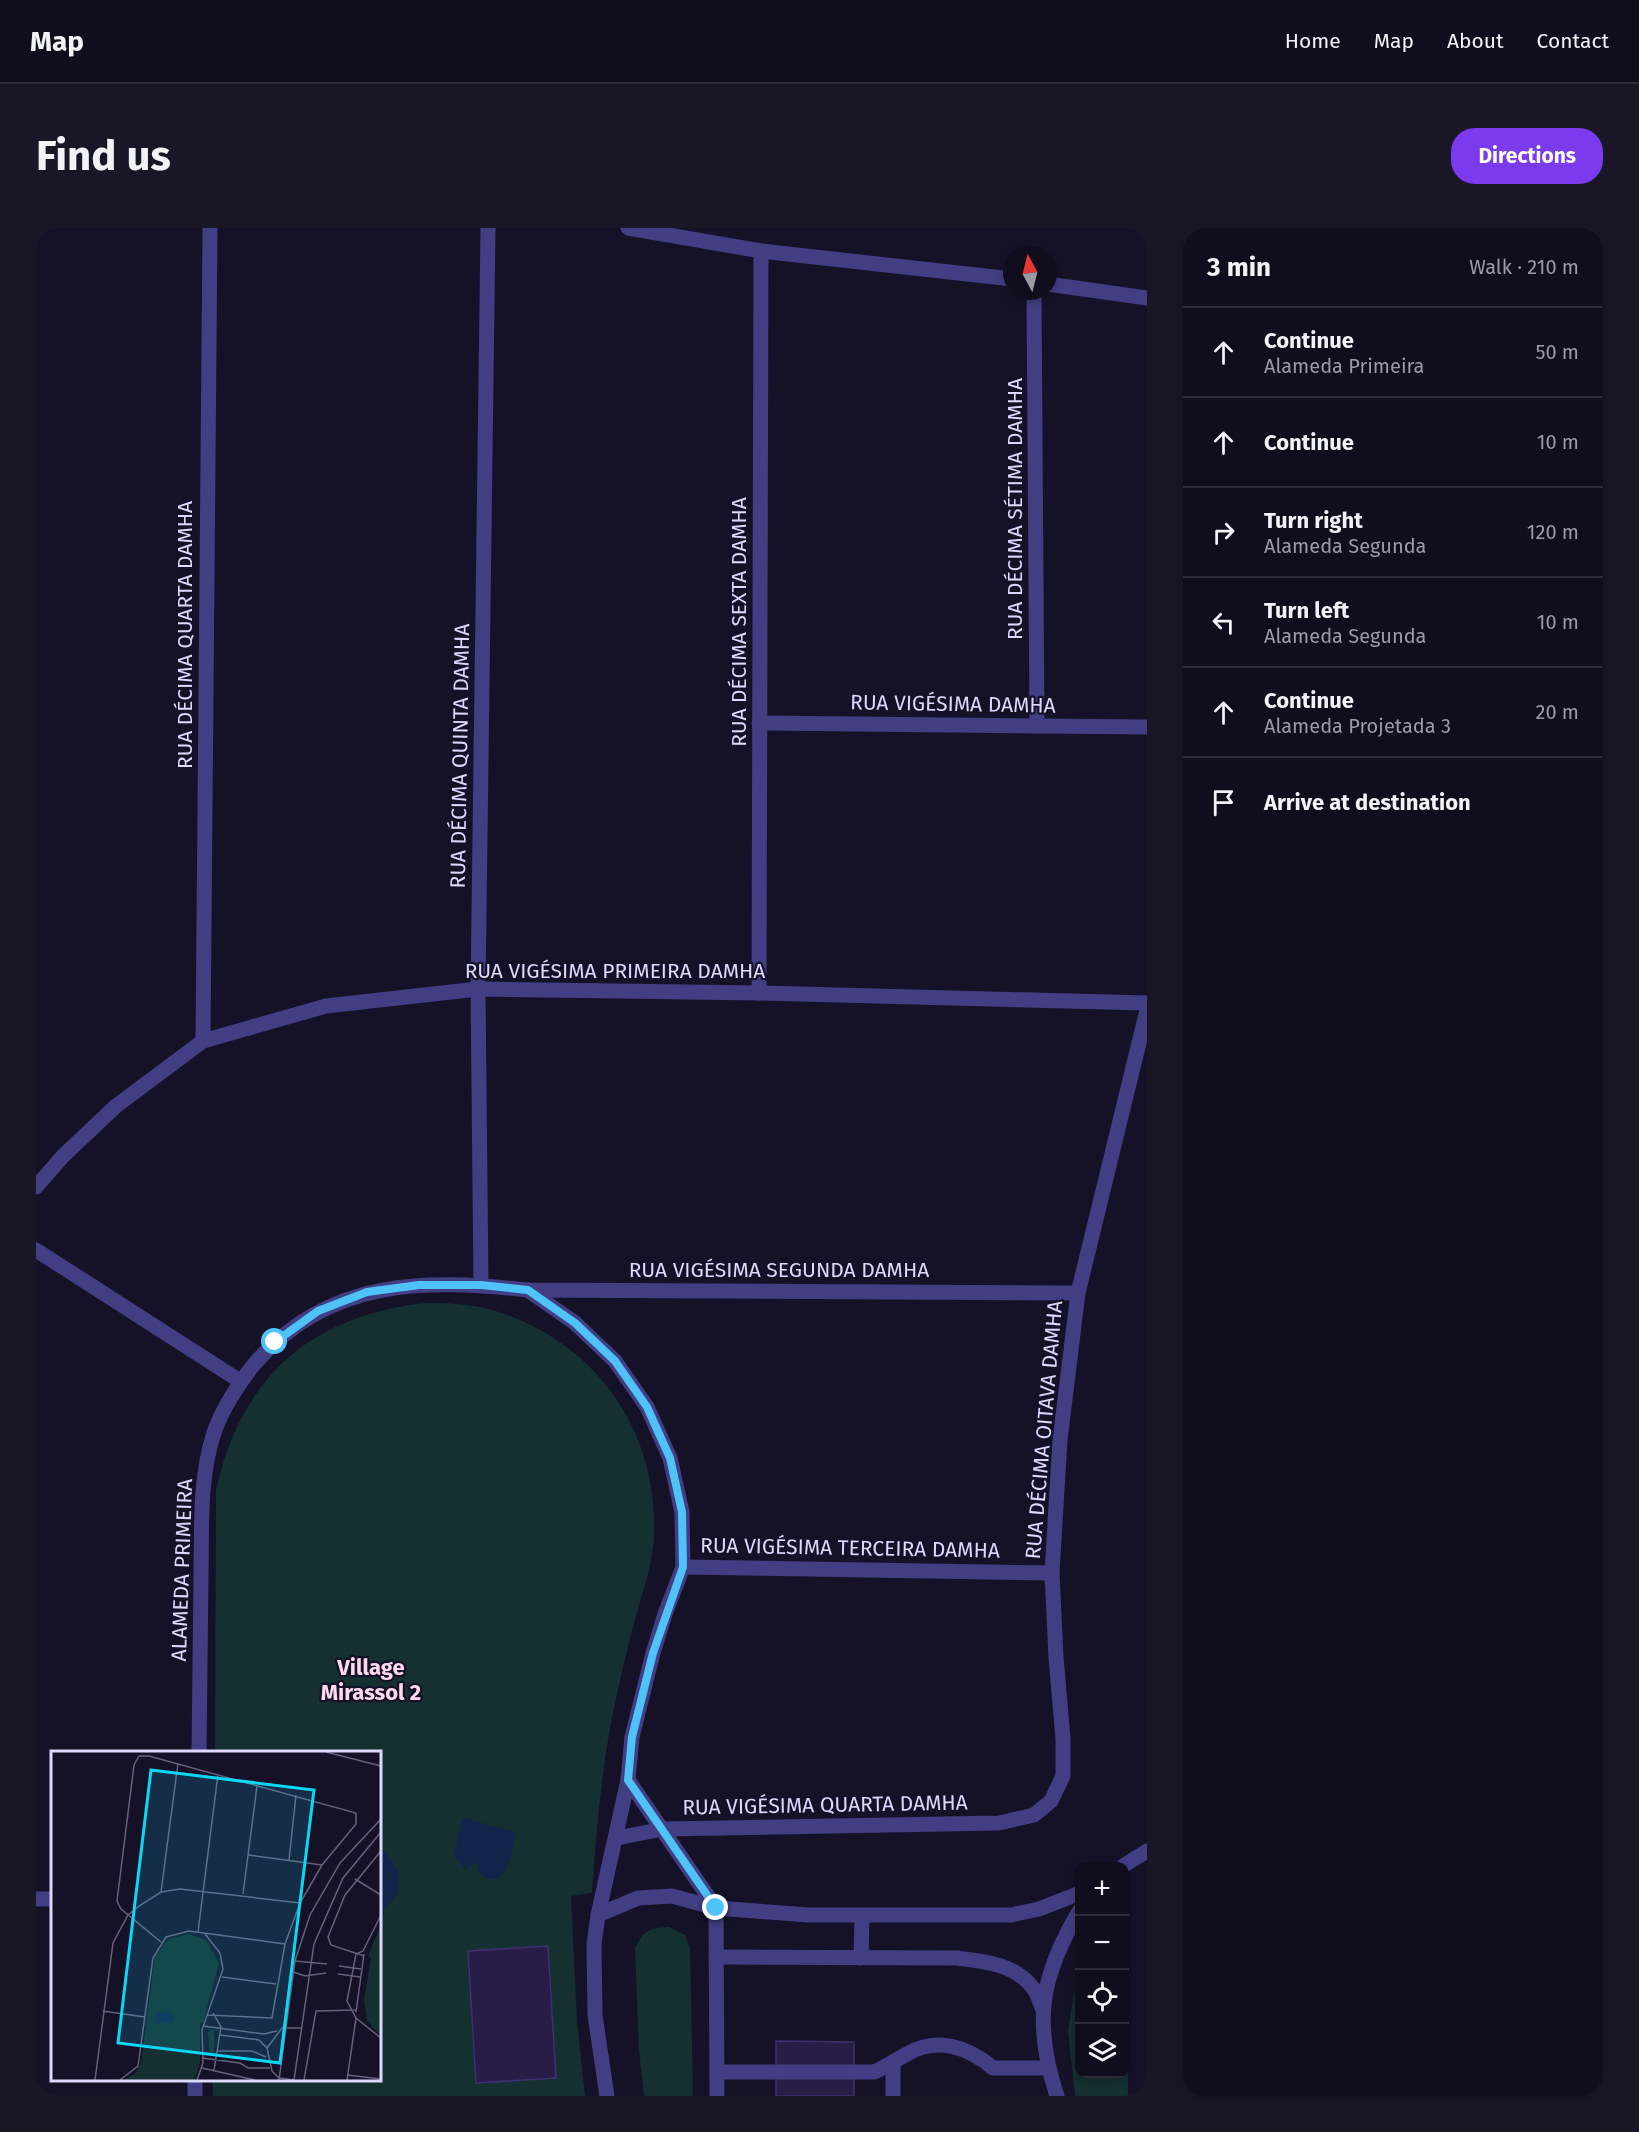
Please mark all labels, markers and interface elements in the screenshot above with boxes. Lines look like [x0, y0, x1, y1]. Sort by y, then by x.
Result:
text: Map [30, 25, 84, 58]
text: Home [1285, 28, 1341, 54]
text: Map [1374, 28, 1414, 54]
text: About [1447, 28, 1504, 54]
text: Contact [1537, 28, 1609, 54]
button: Directions [1451, 128, 1603, 184]
text: Find us [36, 131, 171, 181]
north arrow [1003, 246, 1057, 300]
text: 3 min [1207, 252, 1271, 283]
text: Walk · 210 m [1469, 255, 1579, 279]
text: Continue [1264, 327, 1354, 354]
icon: ahead [1207, 336, 1240, 369]
text: 50 m [1535, 340, 1579, 364]
text: Alameda Primeira [1264, 354, 1424, 378]
street label: RUA DÉCIMA SÉTIMA DAMHA [1002, 378, 1028, 640]
icon: ahead [1207, 426, 1240, 459]
text: Continue [1264, 429, 1354, 456]
text: 10 m [1537, 430, 1579, 454]
street label: RUA DÉCIMA SEXTA DAMHA [726, 497, 752, 747]
street label: RUA DÉCIMA QUARTA DAMHA [172, 501, 198, 769]
text: Turn right [1264, 507, 1363, 534]
icon: right [1207, 516, 1240, 549]
text: 120 m [1527, 520, 1579, 544]
text: Alameda Segunda [1264, 534, 1426, 558]
text: Turn left [1264, 597, 1349, 624]
icon: left [1207, 606, 1240, 639]
text: 10 m [1537, 610, 1579, 634]
street label: RUA DÉCIMA QUINTA DAMHA [445, 623, 475, 889]
text: Alameda Segunda [1264, 624, 1426, 648]
text: Continue [1264, 687, 1354, 714]
street label: RUA VIGÉSIMA DAMHA [850, 689, 1056, 719]
icon: ahead [1207, 696, 1240, 729]
text: 20 m [1536, 700, 1579, 724]
text: Alameda Projetada 3 [1264, 714, 1451, 738]
icon: arrive [1207, 786, 1240, 819]
text: Arrive at destination [1264, 789, 1471, 816]
street label: RUA VIGÉSIMA PRIMEIRA DAMHA [465, 958, 765, 984]
street label: RUA VIGÉSIMA SEGUNDA DAMHA [629, 1257, 929, 1283]
street label: RUA DÉCIMA OITAVA DAMHA [1020, 1300, 1068, 1560]
route start [261, 1328, 287, 1354]
street label: ALAMEDA PRIMEIRA [166, 1478, 198, 1662]
street label: RUA VIGÉSIMA TERCEIRA DAMHA [700, 1532, 1000, 1564]
district label: Village Mirassol 2 [321, 1654, 421, 1706]
inset map [51, 1751, 381, 2081]
street label: RUA VIGÉSIMA QUARTA DAMHA [682, 1790, 968, 1820]
map controls [1075, 1862, 1129, 2078]
button: + [1075, 1862, 1129, 1916]
route end [702, 1894, 728, 1920]
button: − [1075, 1916, 1129, 1970]
button: locate [1075, 1970, 1129, 2024]
button: layers [1075, 2024, 1129, 2078]

